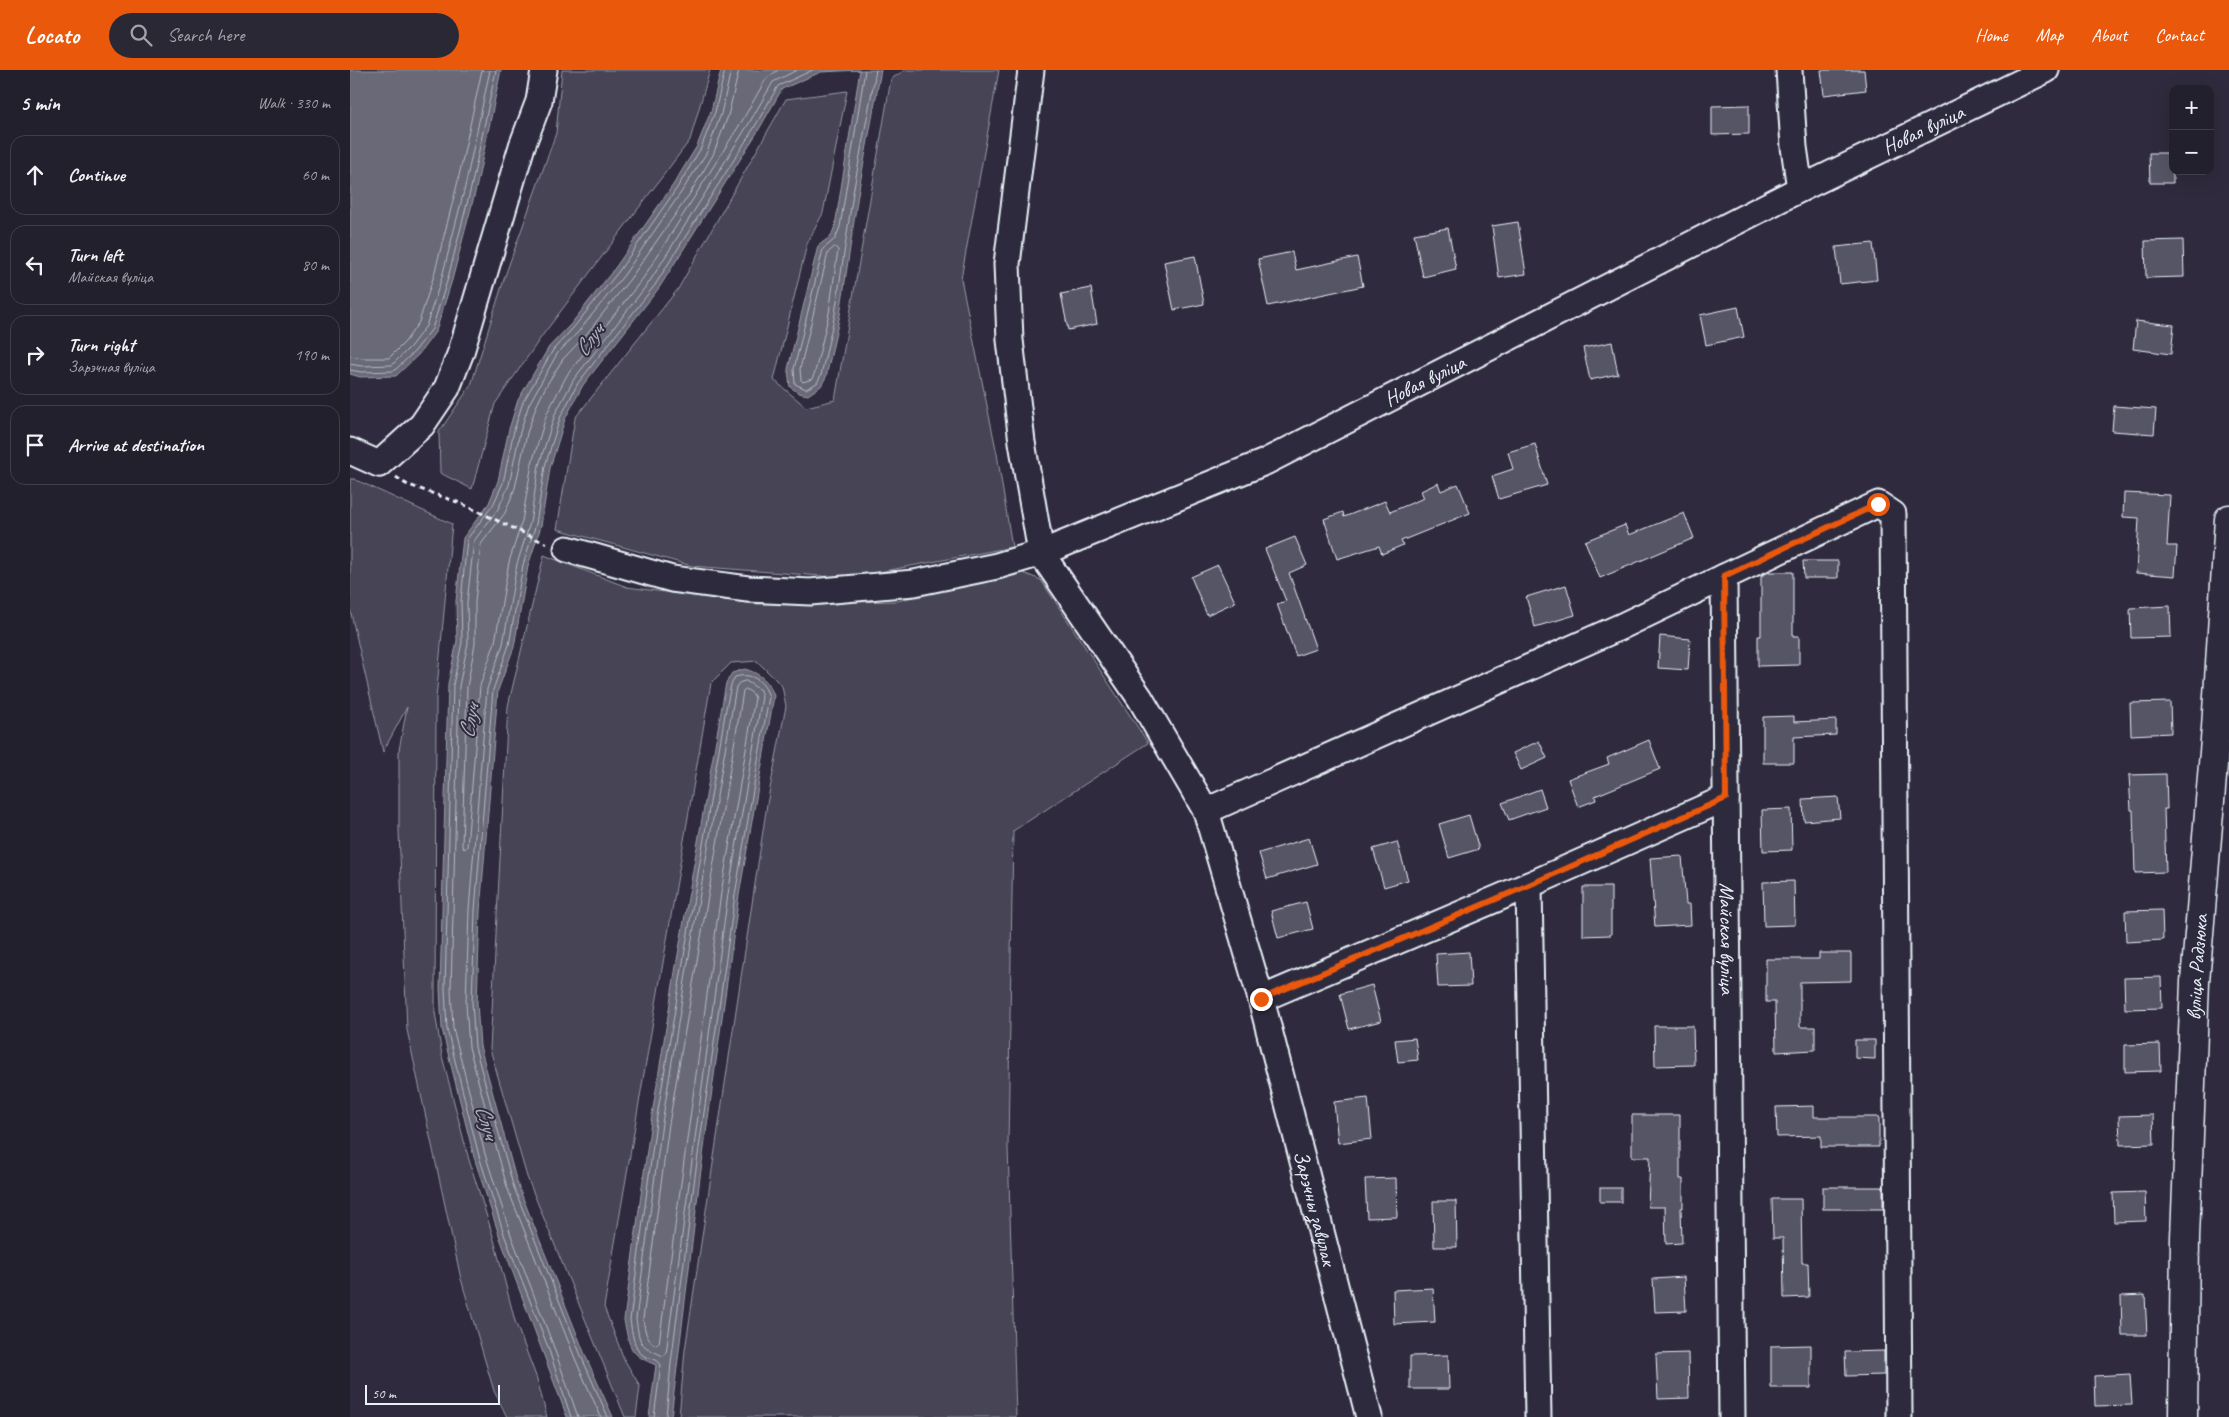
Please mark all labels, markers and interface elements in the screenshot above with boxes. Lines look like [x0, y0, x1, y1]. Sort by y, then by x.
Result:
search box [109, 13, 459, 58]
text: Locato [25, 20, 79, 50]
icon: search [127, 21, 155, 49]
text: Search here [167, 23, 245, 47]
text: Home [1975, 24, 2008, 46]
text: Map [2036, 24, 2063, 46]
text: About [2091, 24, 2127, 46]
text: Contact [2155, 24, 2204, 46]
map controls [2169, 85, 2214, 175]
button: + [2169, 85, 2214, 130]
text: 5 min [20, 90, 60, 116]
text: Walk · 330 m [258, 93, 330, 113]
street label: Новая вуліца [1878, 98, 1970, 160]
button: − [2169, 130, 2214, 175]
icon: ahead [21, 161, 49, 189]
text: Continue [68, 163, 125, 187]
text: 60 m [302, 165, 329, 185]
text: Turn left [68, 243, 123, 267]
icon: left [21, 251, 49, 279]
text: 80 m [302, 255, 329, 275]
text: Майская вуліца [68, 267, 153, 287]
water label: Случ [568, 315, 613, 362]
text: Turn right [68, 333, 135, 357]
icon: right [21, 341, 49, 369]
text: 190 m [295, 345, 329, 365]
street label: Новая вуліца [1380, 348, 1471, 412]
text: Зарэчная вуліца [68, 357, 155, 377]
icon: arrive [21, 431, 49, 459]
text: Arrive at destination [68, 433, 204, 457]
route start [1867, 493, 1890, 516]
water label: Случ [452, 698, 487, 740]
street label: Майская вуліца [1714, 882, 1741, 996]
street label: вуліца Радзюка [2181, 912, 2214, 1021]
route end [1250, 988, 1273, 1011]
water label: Случ [469, 1102, 506, 1146]
street label: Зарэчны завулак [1288, 1148, 1343, 1270]
scale bar [365, 1382, 500, 1405]
text: 50 m [372, 1385, 396, 1402]

